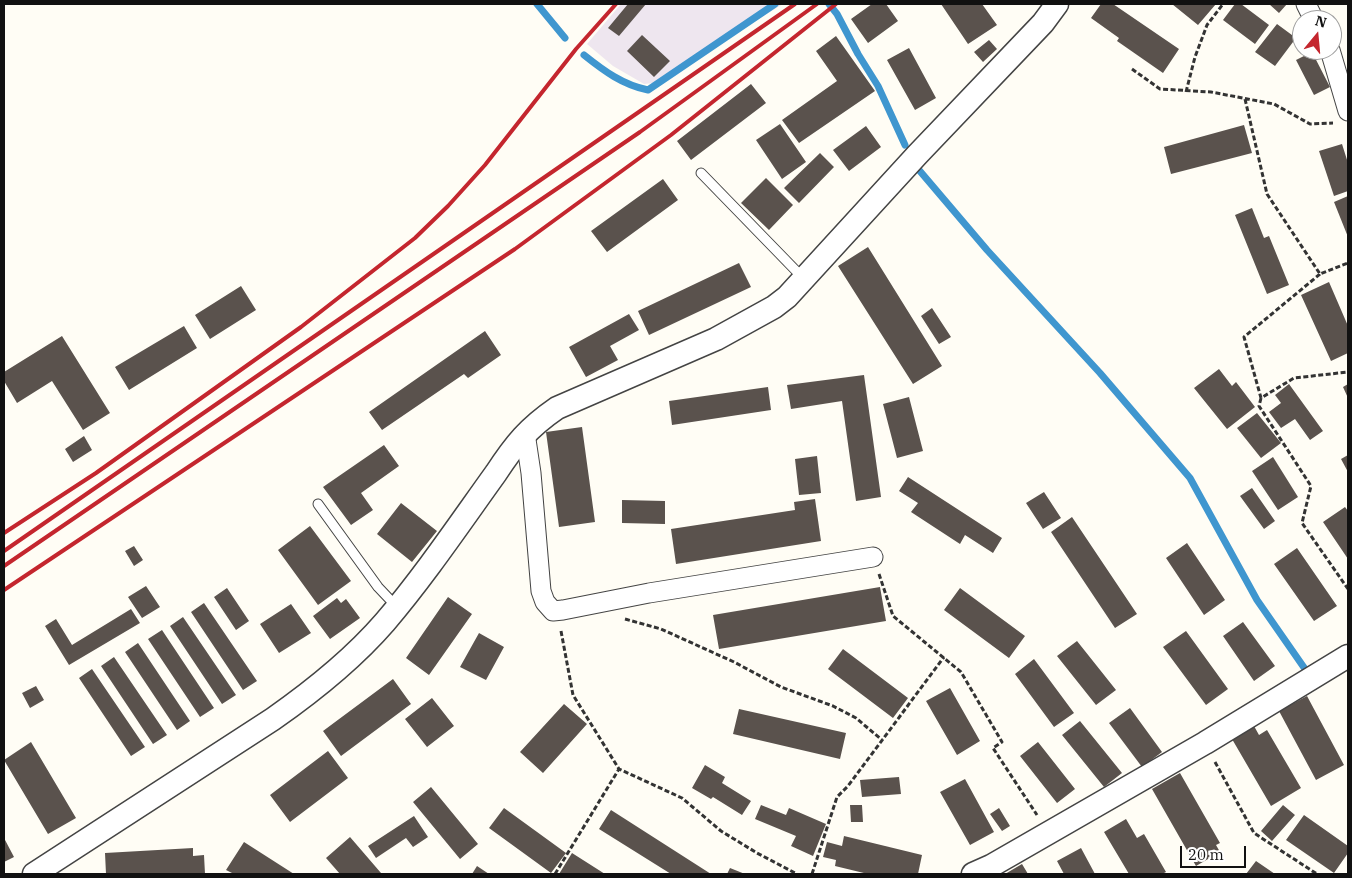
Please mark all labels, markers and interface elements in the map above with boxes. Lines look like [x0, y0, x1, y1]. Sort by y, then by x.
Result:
north arrow [1292, 10, 1342, 60]
text: N [1313, 11, 1329, 32]
scale bar [1182, 836, 1248, 868]
text: 20 m [1188, 845, 1224, 864]

